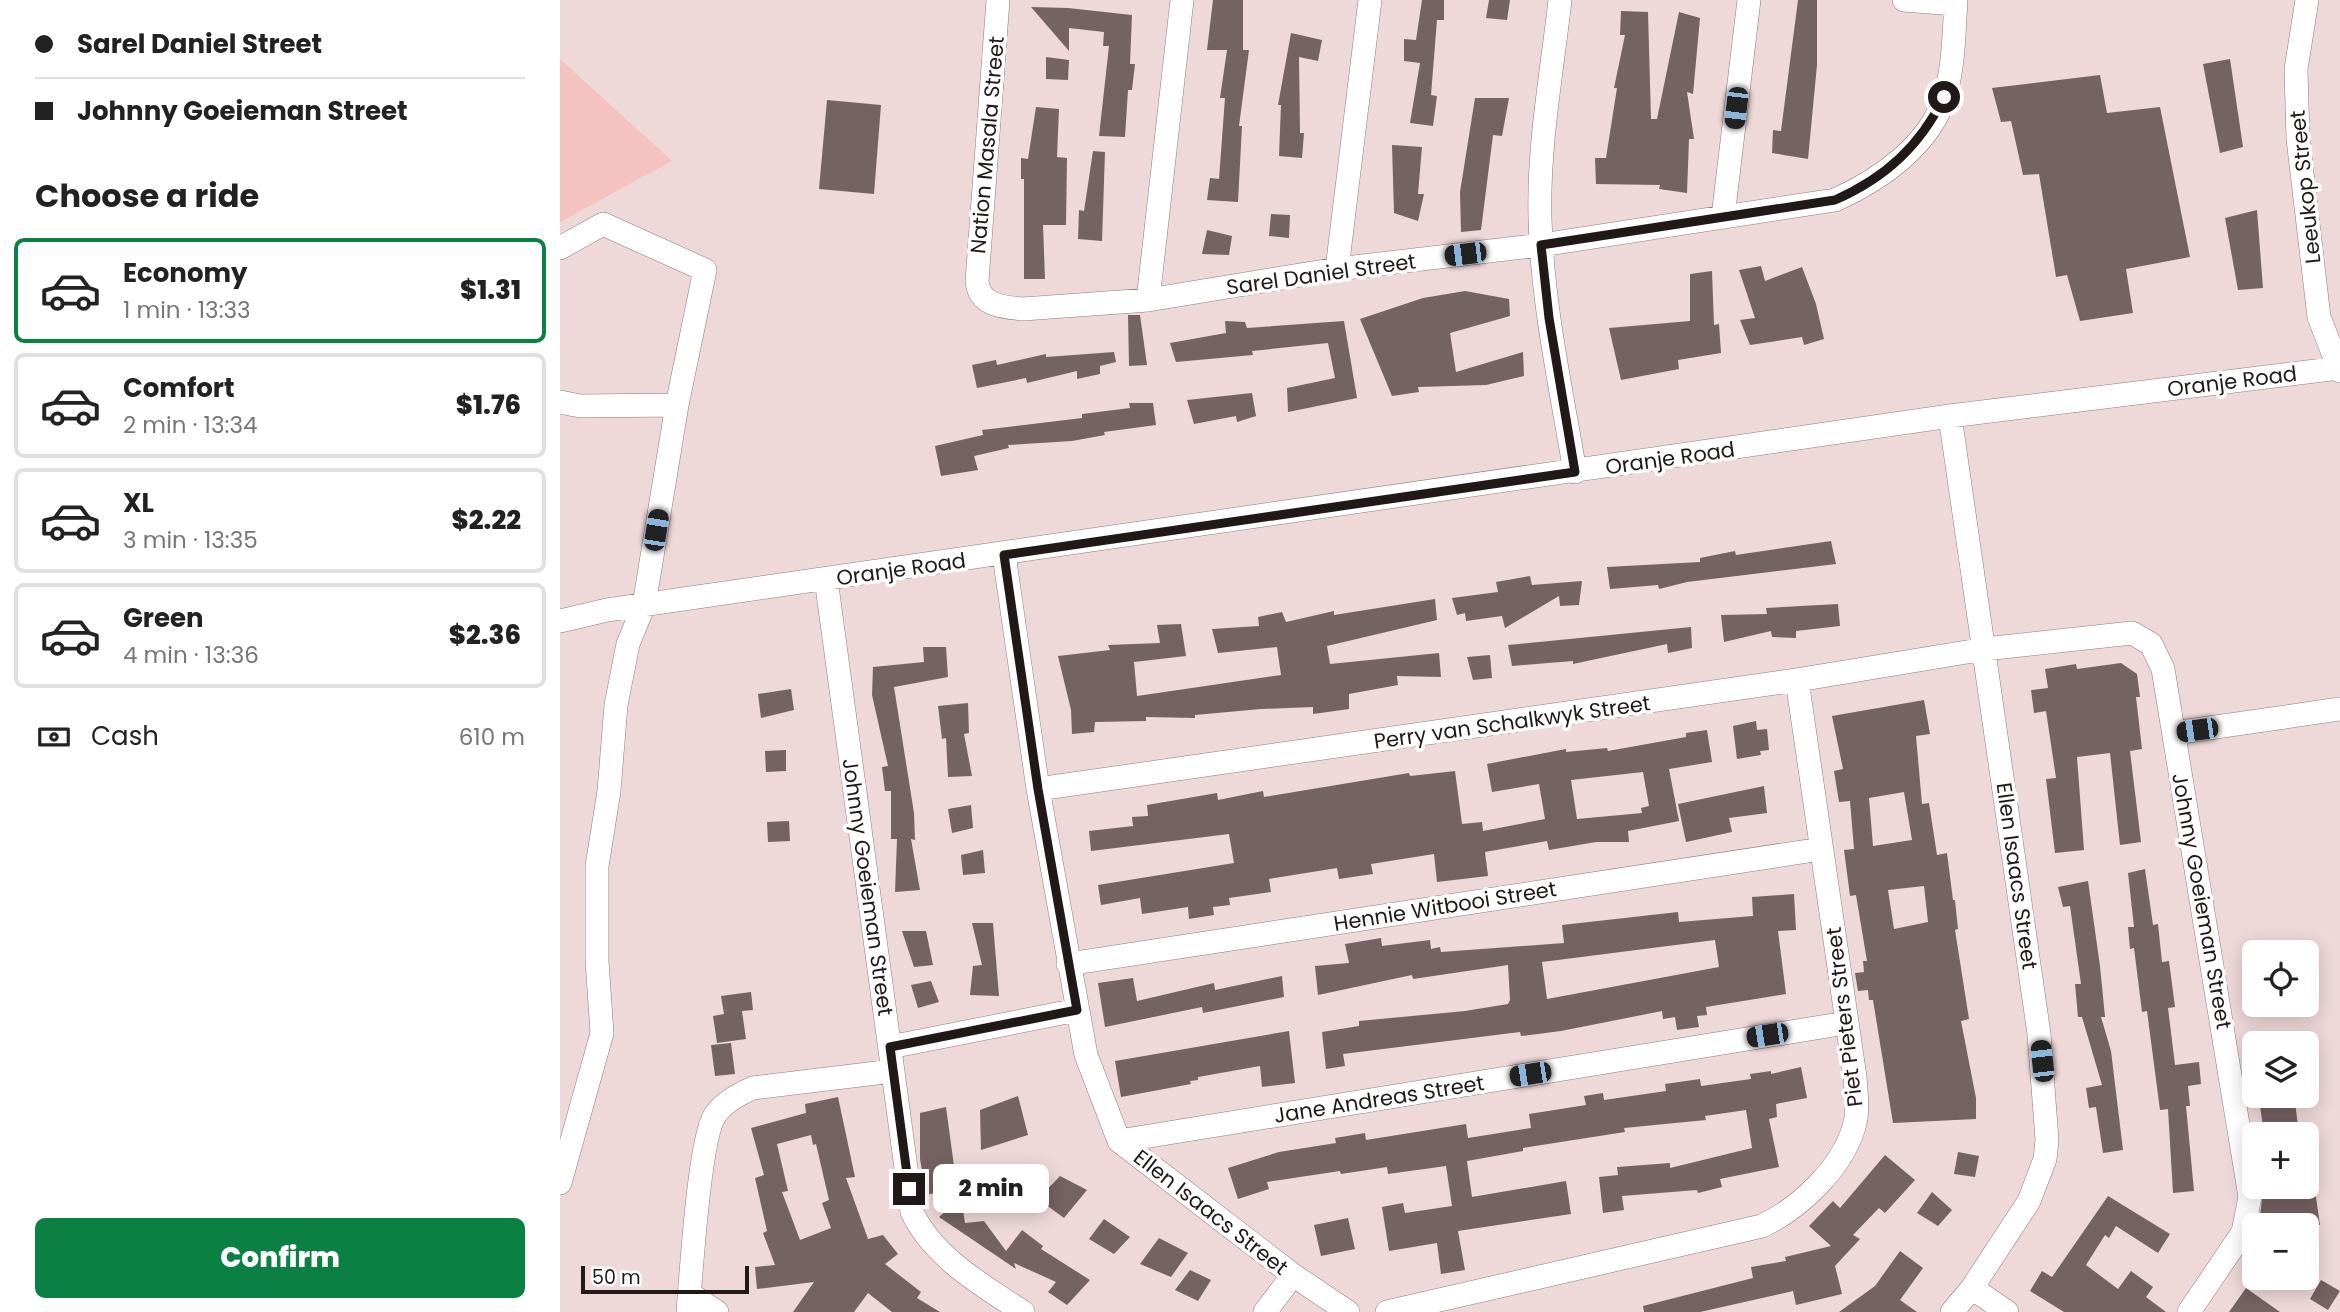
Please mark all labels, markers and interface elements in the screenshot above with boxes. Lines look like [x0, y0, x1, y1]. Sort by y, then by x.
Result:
text: Sarel Daniel Street [77, 26, 322, 62]
street label: Nation Masala Street [963, 35, 1011, 255]
route start [1928, 81, 1960, 113]
car [1724, 86, 1749, 130]
text: Johnny Goeieman Street [77, 93, 408, 129]
street label: Leeukop Street [2283, 109, 2327, 265]
text: Choose a ride [35, 173, 259, 218]
car [1443, 241, 1488, 267]
street label: Sarel Daniel Street [1224, 246, 1418, 302]
text: Economy [123, 255, 247, 291]
icon: car [39, 259, 102, 322]
text: $1.31 [460, 272, 521, 308]
text: 1 min · 13:33 [123, 294, 251, 326]
street label: Oranje Road [2166, 359, 2298, 403]
text: Comfort [123, 370, 235, 406]
icon: car [39, 374, 102, 437]
text: $1.76 [456, 387, 521, 423]
text: 2 min · 13:34 [123, 409, 257, 441]
street label: Oranje Road [1603, 435, 1737, 481]
text: XL [123, 485, 154, 521]
icon: car [39, 489, 102, 552]
text: $2.22 [452, 502, 521, 538]
car [643, 508, 670, 552]
text: 3 min · 13:35 [123, 524, 258, 556]
street label: Oranje Road [834, 546, 968, 592]
text: Green [123, 600, 204, 636]
icon: car [39, 604, 102, 667]
text: $2.36 [449, 617, 521, 653]
text: 4 min · 13:36 [123, 639, 259, 671]
street label: Perry van Schalkwyk Street [1372, 688, 1652, 756]
car [2175, 717, 2220, 743]
icon: cash [35, 718, 73, 756]
text: Cash [91, 718, 159, 754]
text: 610 m [459, 721, 525, 753]
street label: Johnny Goeieman Street [836, 756, 900, 1018]
street label: Johnny Goeieman Street [2165, 771, 2239, 1031]
street label: Ellen Isaacs Street [1990, 781, 2044, 971]
street label: Hennie Witbooi Street [1332, 874, 1558, 938]
street label: Piet Pieters Street [1819, 926, 1869, 1108]
map controls [2242, 940, 2319, 1290]
button: locate [2242, 940, 2319, 1017]
car [1745, 1021, 1790, 1049]
button: layers [2242, 1031, 2319, 1108]
car [2030, 1039, 2055, 1083]
car [1508, 1060, 1553, 1088]
street label: Jane Andreas Street [1272, 1068, 1486, 1130]
button: + [2242, 1122, 2319, 1199]
street label: Ellen Isaacs Street [1128, 1143, 1294, 1281]
callout: 2 min [934, 1164, 1049, 1214]
text: 2 min [959, 1172, 1023, 1204]
route end [893, 1173, 925, 1205]
button: − [2242, 1213, 2319, 1290]
button: Confirm [35, 1218, 525, 1298]
scale bar [581, 1263, 749, 1295]
text: 50 m [592, 1264, 641, 1291]

